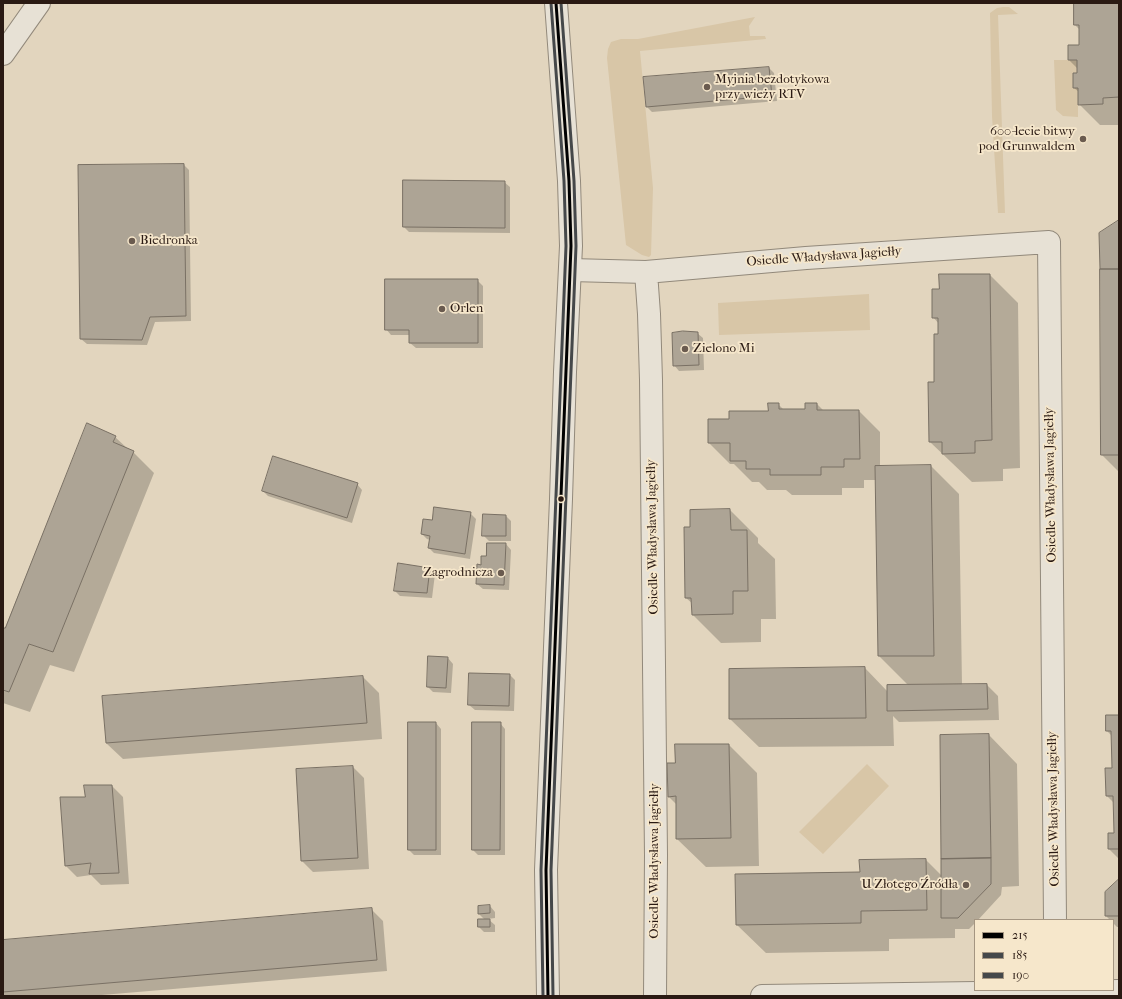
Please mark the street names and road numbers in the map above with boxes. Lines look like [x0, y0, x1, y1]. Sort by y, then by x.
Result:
street label: Osiedle Władysława Jagiełły [746, 244, 902, 270]
street label: Osiedle Władysława Jagiełły [1042, 407, 1060, 563]
street label: Osiedle Władysława Jagiełły [644, 459, 662, 615]
street label: Osiedle Władysława Jagiełły [1045, 731, 1063, 887]
street label: Osiedle Władysława Jagiełły [647, 783, 663, 939]

